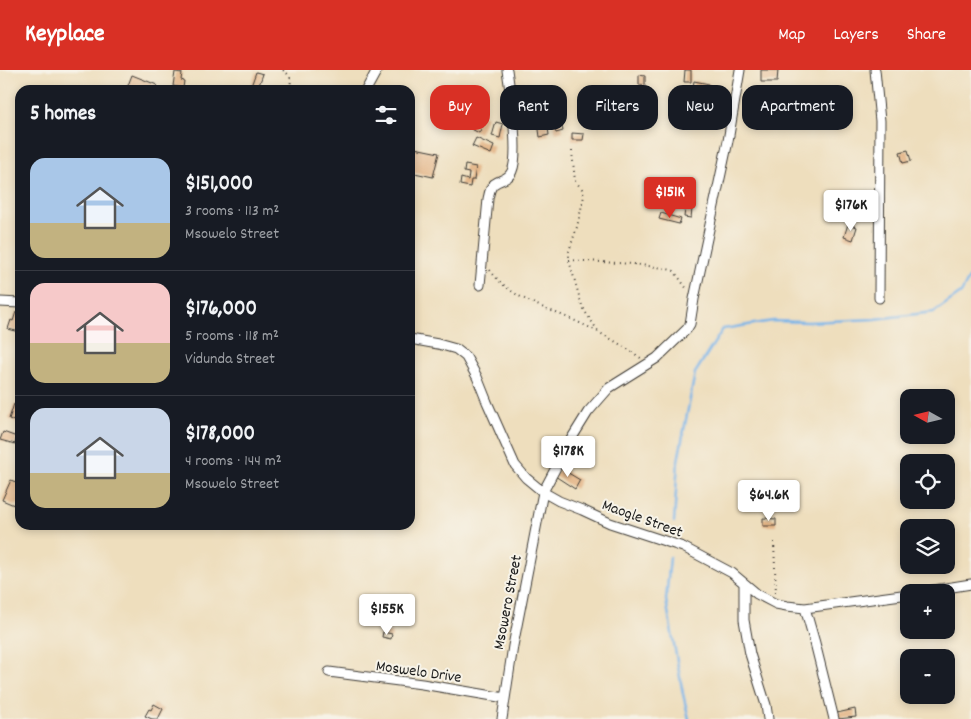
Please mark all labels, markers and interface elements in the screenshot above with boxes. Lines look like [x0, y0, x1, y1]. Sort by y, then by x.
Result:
text: Keyplace [25, 18, 105, 52]
text: Map [778, 23, 805, 48]
text: Layers [833, 23, 879, 48]
text: Share [907, 23, 946, 48]
chip: Buy [430, 85, 490, 130]
chip: Rent [500, 85, 567, 130]
chip: Filters [577, 85, 658, 130]
chip: New [668, 85, 732, 130]
chip: Apartment [742, 85, 853, 130]
text: 5 homes [30, 100, 96, 130]
icon: filters [372, 101, 400, 129]
text: $151,000 [185, 170, 253, 200]
pin: $151K [635, 176, 705, 219]
icon: home [70, 178, 130, 238]
text: $151K [655, 181, 685, 204]
pin: $176K [816, 190, 886, 232]
text: $176K [835, 194, 867, 217]
text: 3 rooms · 113 m² [185, 200, 279, 223]
text: Msowelo Street [185, 223, 279, 246]
text: $176,000 [185, 295, 257, 325]
icon: home [70, 303, 130, 363]
text: 5 rooms · 118 m² [185, 325, 279, 348]
text: Vidunda Street [185, 348, 275, 371]
north arrow [900, 389, 955, 444]
map controls [900, 389, 955, 704]
text: $178,000 [185, 420, 255, 450]
icon: home [70, 428, 130, 488]
pin: $178K [533, 436, 603, 478]
text: $178K [552, 440, 584, 463]
text: 4 rooms · 144 m² [185, 450, 281, 473]
button: locate [900, 454, 955, 509]
text: Msowelo Street [185, 473, 279, 496]
pin: $64.6K [728, 480, 810, 522]
text: $64.6K [749, 484, 789, 507]
street label: Maogle Street [599, 494, 686, 545]
button: layers [900, 519, 955, 574]
street label: Msowero Street [488, 553, 529, 652]
button: + [900, 584, 955, 639]
pin: $155K [352, 594, 422, 636]
text: $155K [370, 598, 404, 621]
button: − [900, 649, 955, 704]
street label: Moswelo Drive [374, 655, 463, 690]

